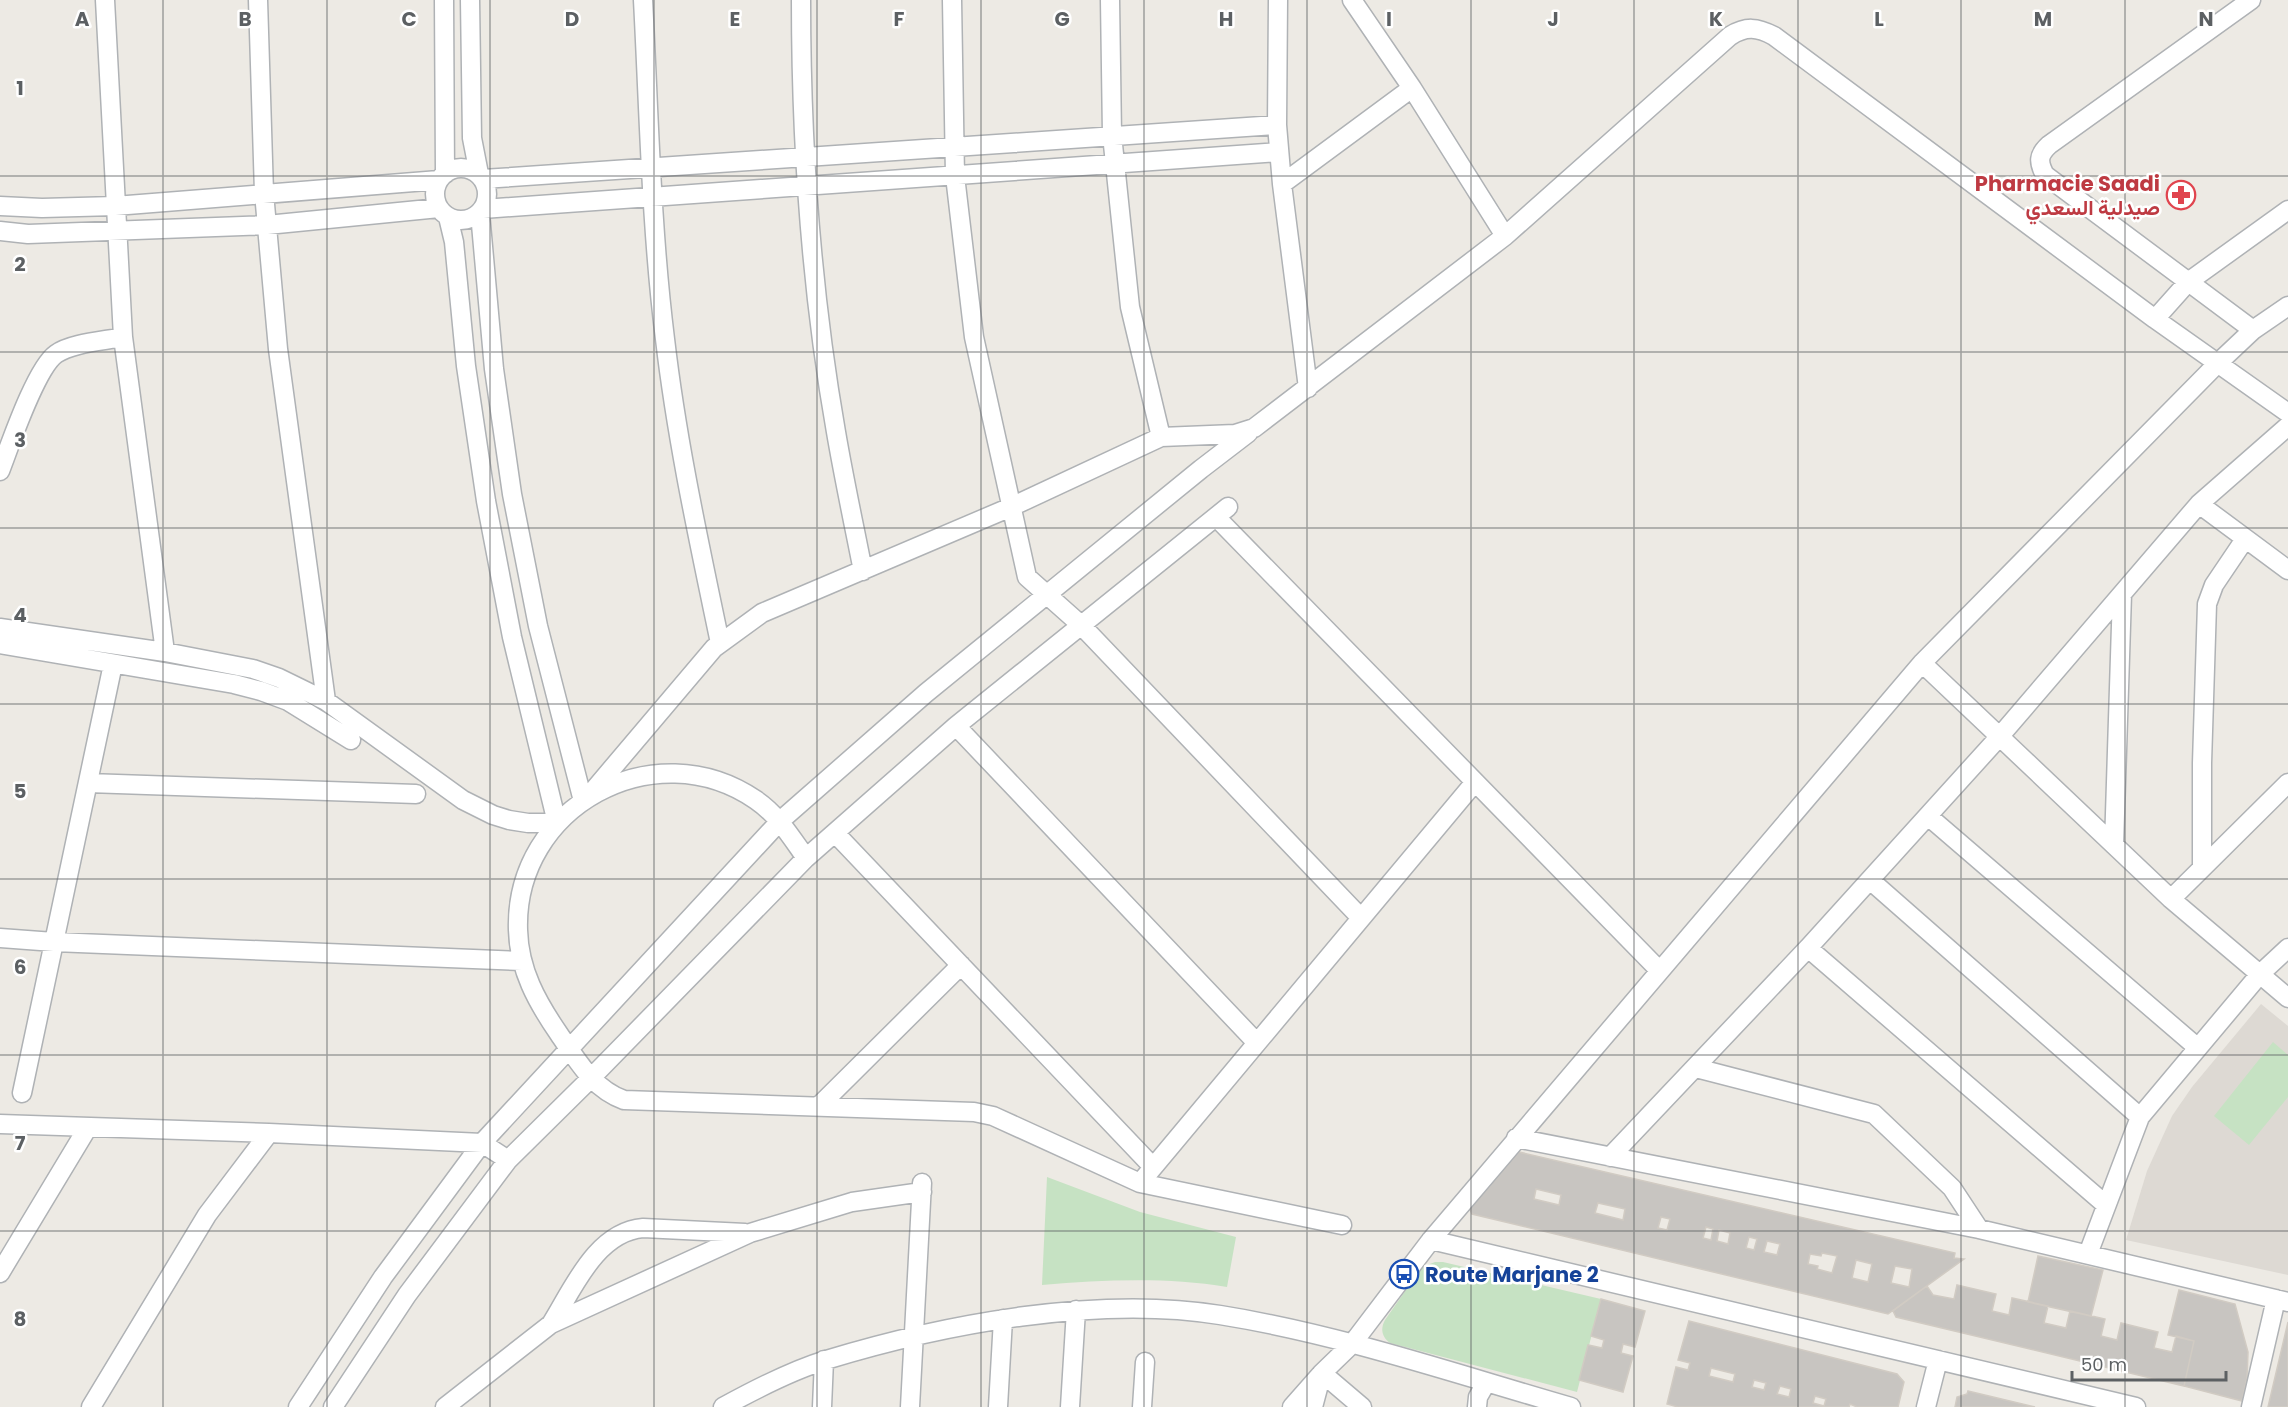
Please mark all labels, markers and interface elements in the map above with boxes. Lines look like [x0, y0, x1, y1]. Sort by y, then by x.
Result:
text: A [75, 5, 90, 33]
text: B [238, 5, 252, 33]
text: C [401, 5, 417, 33]
text: D [565, 5, 579, 33]
text: E [730, 5, 740, 33]
text: F [894, 5, 905, 33]
text: G [1054, 5, 1070, 33]
text: H [1219, 5, 1233, 33]
text: I [1386, 5, 1392, 33]
text: J [1547, 5, 1559, 33]
text: K [1709, 5, 1723, 33]
text: L [1874, 5, 1884, 33]
text: M [2034, 5, 2052, 33]
text: N [2198, 5, 2214, 33]
text: 1 [16, 74, 24, 102]
place label: Pharmacie Saadi صيدلية السعدي [1975, 169, 2160, 225]
pharmacy icon: Pharmacie Saadi صيدلية السعدي [2165, 179, 2197, 211]
text: 2 [14, 250, 26, 278]
text: 3 [14, 426, 26, 454]
text: 4 [13, 601, 27, 629]
text: 5 [14, 777, 27, 805]
text: 6 [14, 953, 26, 981]
text: 7 [15, 1129, 26, 1157]
bus stop icon: Route Marjane 2 [1388, 1258, 1420, 1290]
place label: Route Marjane 2 [1425, 1260, 1599, 1289]
text: 8 [14, 1305, 26, 1333]
scale bar [2072, 1344, 2226, 1382]
text: 50 m [2081, 1352, 2127, 1377]

